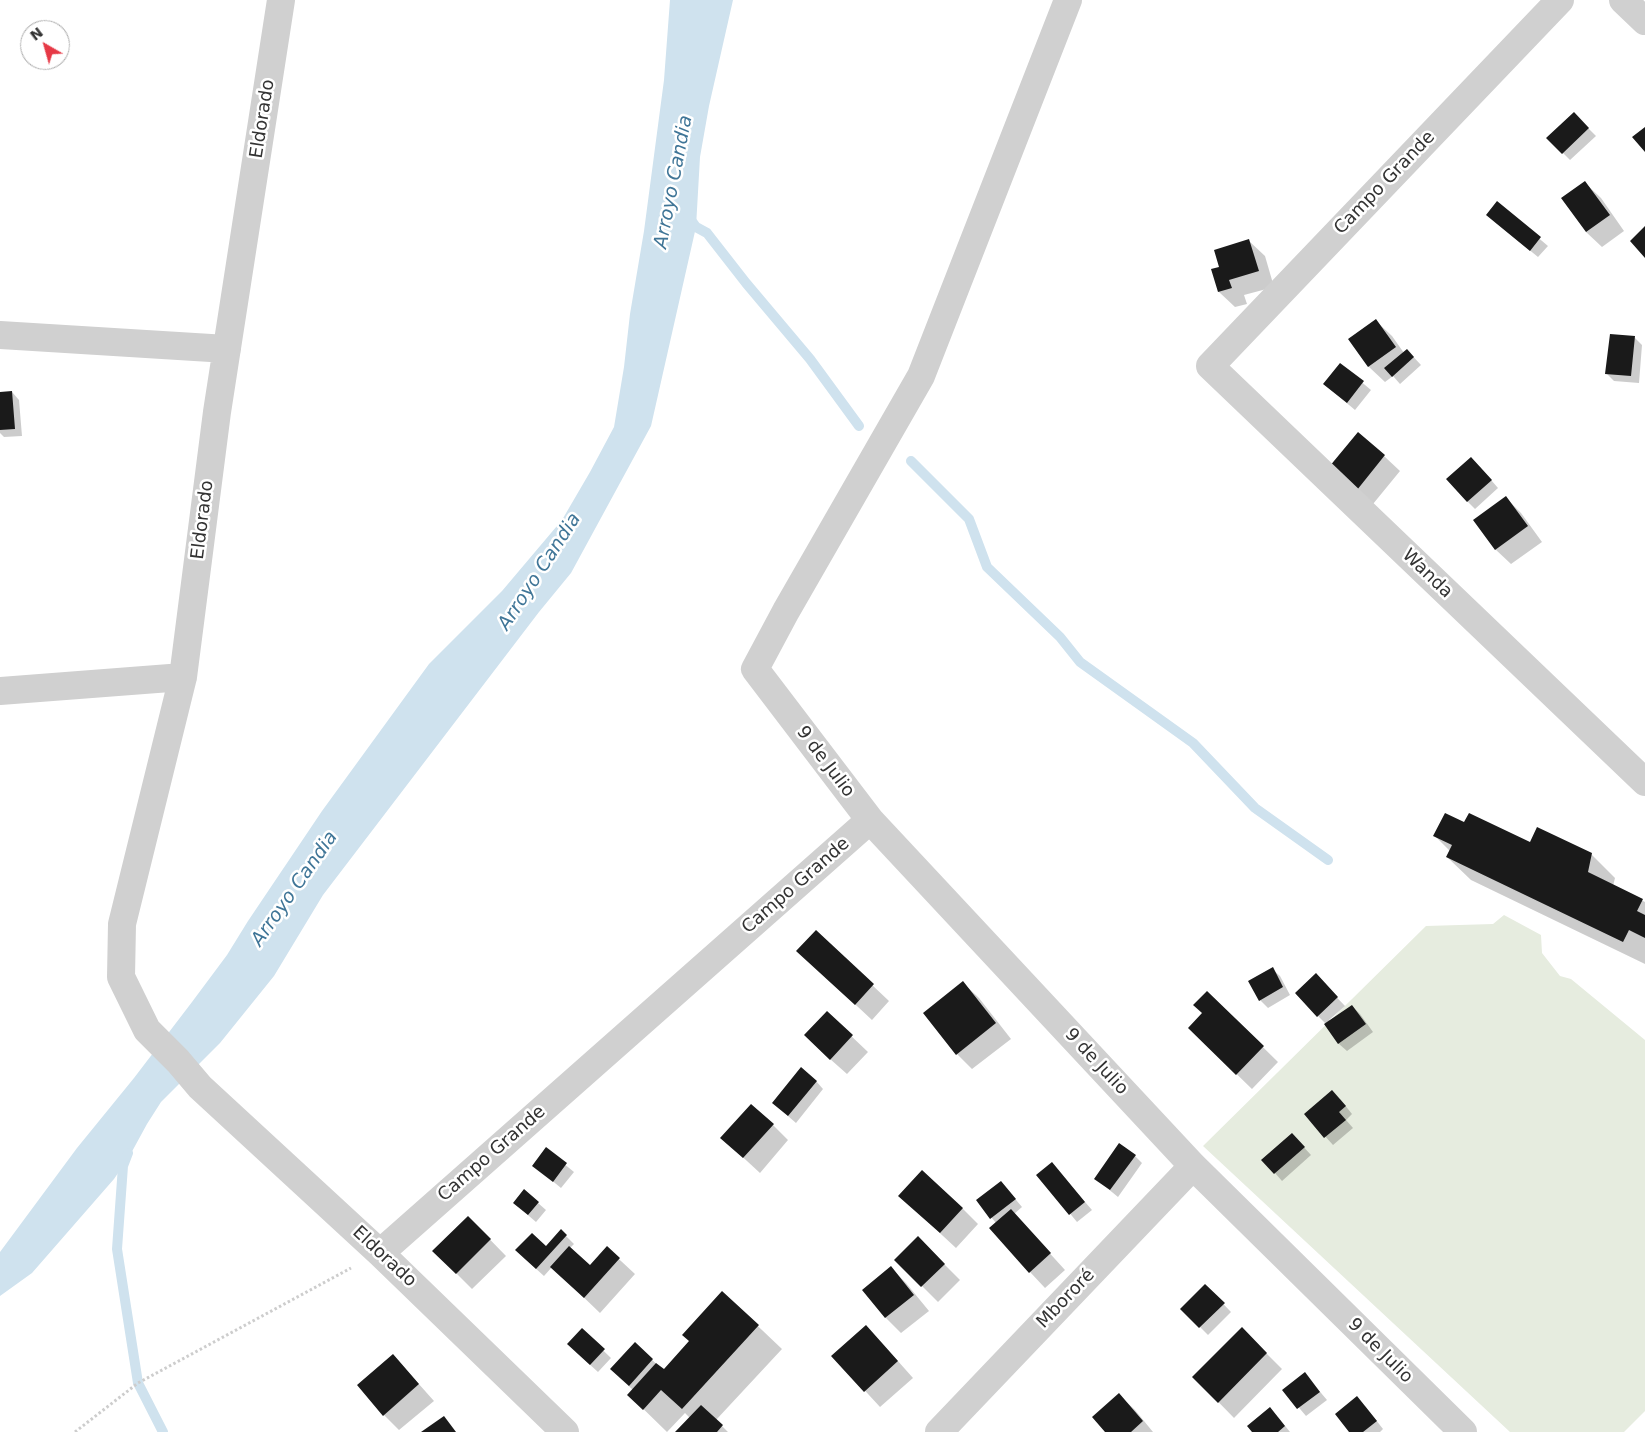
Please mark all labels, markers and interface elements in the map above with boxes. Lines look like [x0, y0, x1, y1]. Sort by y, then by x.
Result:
north arrow [20, 20, 70, 70]
text: N [27, 24, 46, 44]
street label: Eldorado [246, 78, 280, 160]
water label: Arroyo Candia [650, 114, 698, 250]
street label: Campo Grande [1330, 127, 1440, 239]
street label: Eldorado [187, 479, 219, 561]
water label: Arroyo Candia [494, 509, 586, 635]
street label: Wanda [1397, 545, 1457, 603]
street label: 9 de Julio [791, 722, 859, 802]
water label: Arroyo Candia [247, 827, 343, 951]
street label: Campo Grande [738, 833, 854, 939]
street label: 9 de Julio [1060, 1024, 1132, 1100]
street label: Campo Grande [434, 1101, 550, 1207]
street label: Eldorado [347, 1222, 421, 1292]
street label: Mbororé [1033, 1265, 1099, 1333]
street label: 9 de Julio [1343, 1314, 1417, 1388]

